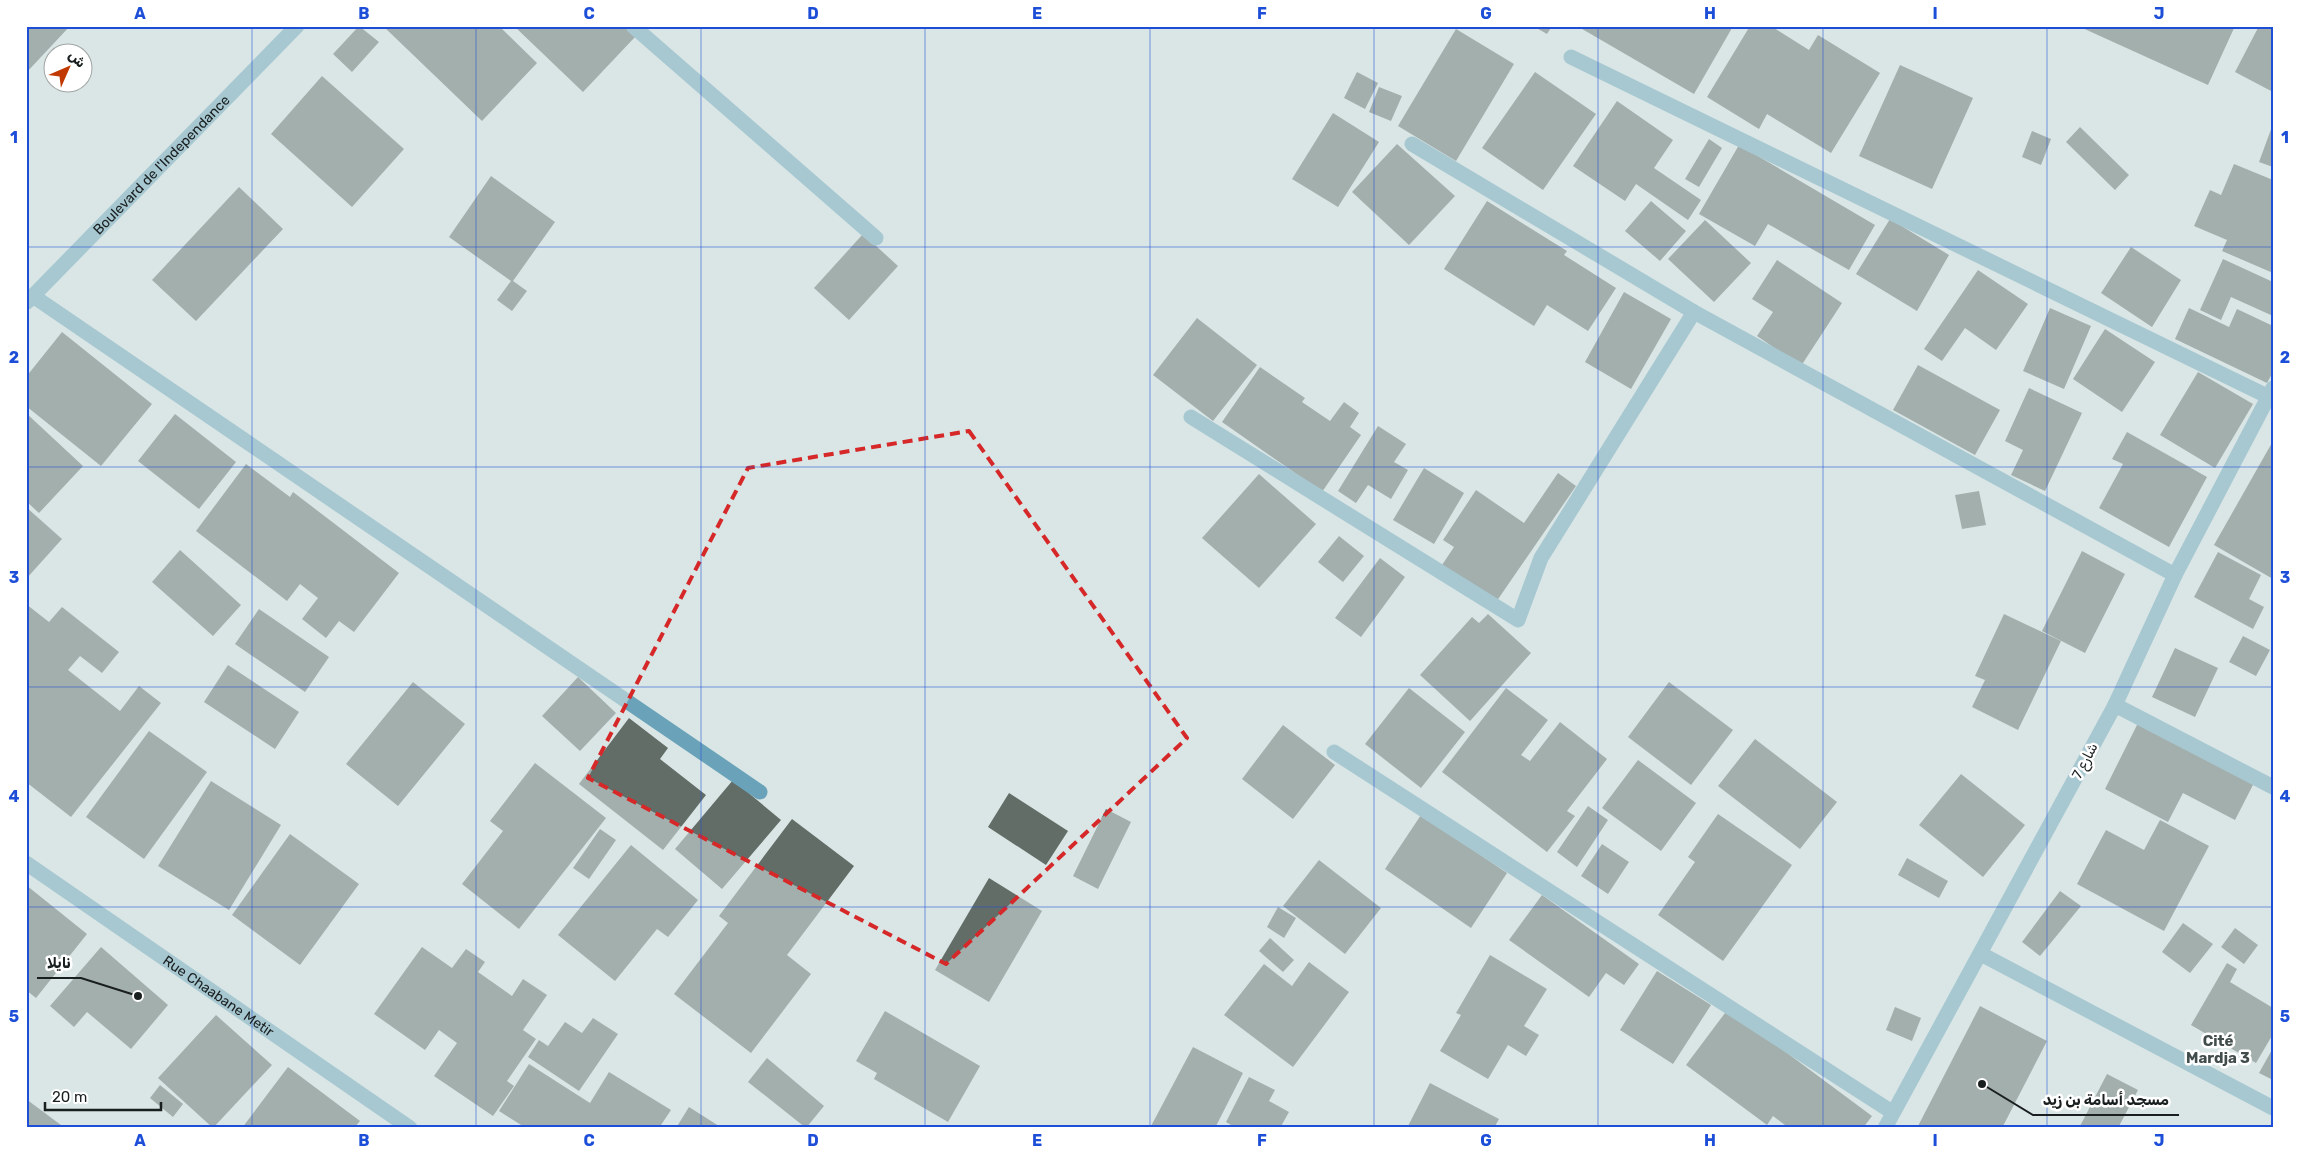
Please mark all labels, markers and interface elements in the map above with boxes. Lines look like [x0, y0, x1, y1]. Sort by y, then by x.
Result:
text: A [134, 4, 146, 23]
text: B [358, 4, 370, 23]
text: C [583, 4, 595, 23]
text: D [807, 4, 819, 23]
text: E [1032, 4, 1042, 23]
text: F [1257, 4, 1267, 23]
text: G [1480, 4, 1492, 23]
text: H [1704, 4, 1716, 23]
text: I [1932, 4, 1938, 23]
text: J [2154, 4, 2164, 23]
north arrow [42, 42, 92, 92]
text: ش [65, 47, 89, 72]
street label: Boulevard de l'Independance [89, 91, 233, 238]
text: 1 [10, 128, 18, 147]
text: 1 [2281, 128, 2289, 147]
text: 2 [9, 348, 19, 367]
text: 2 [2280, 348, 2290, 367]
text: 3 [9, 568, 19, 587]
text: 3 [2280, 568, 2290, 587]
street label: شارع 7 [2068, 740, 2103, 783]
text: 4 [9, 787, 20, 806]
text: 4 [2280, 787, 2291, 806]
callout: نايلا [37, 948, 81, 978]
street label: Rue Chaabane Metir [160, 952, 278, 1041]
text: نايلا [47, 954, 71, 972]
text: 5 [9, 1007, 19, 1026]
text: 5 [2280, 1007, 2290, 1026]
district label: Cité Mardja 3 [2186, 1032, 2250, 1067]
scale bar [45, 1079, 161, 1111]
callout: مسجد أسامة بن زيد [2033, 1085, 2179, 1115]
text: 20 m [52, 1088, 87, 1106]
text: مسجد أسامة بن زيد [2043, 1091, 2169, 1109]
text: A [134, 1131, 146, 1150]
text: B [358, 1131, 370, 1150]
text: C [583, 1131, 595, 1150]
text: D [807, 1131, 819, 1150]
text: E [1032, 1131, 1042, 1150]
text: F [1257, 1131, 1267, 1150]
text: G [1480, 1131, 1492, 1150]
text: H [1704, 1131, 1716, 1150]
text: I [1932, 1131, 1938, 1150]
text: J [2154, 1131, 2164, 1150]

